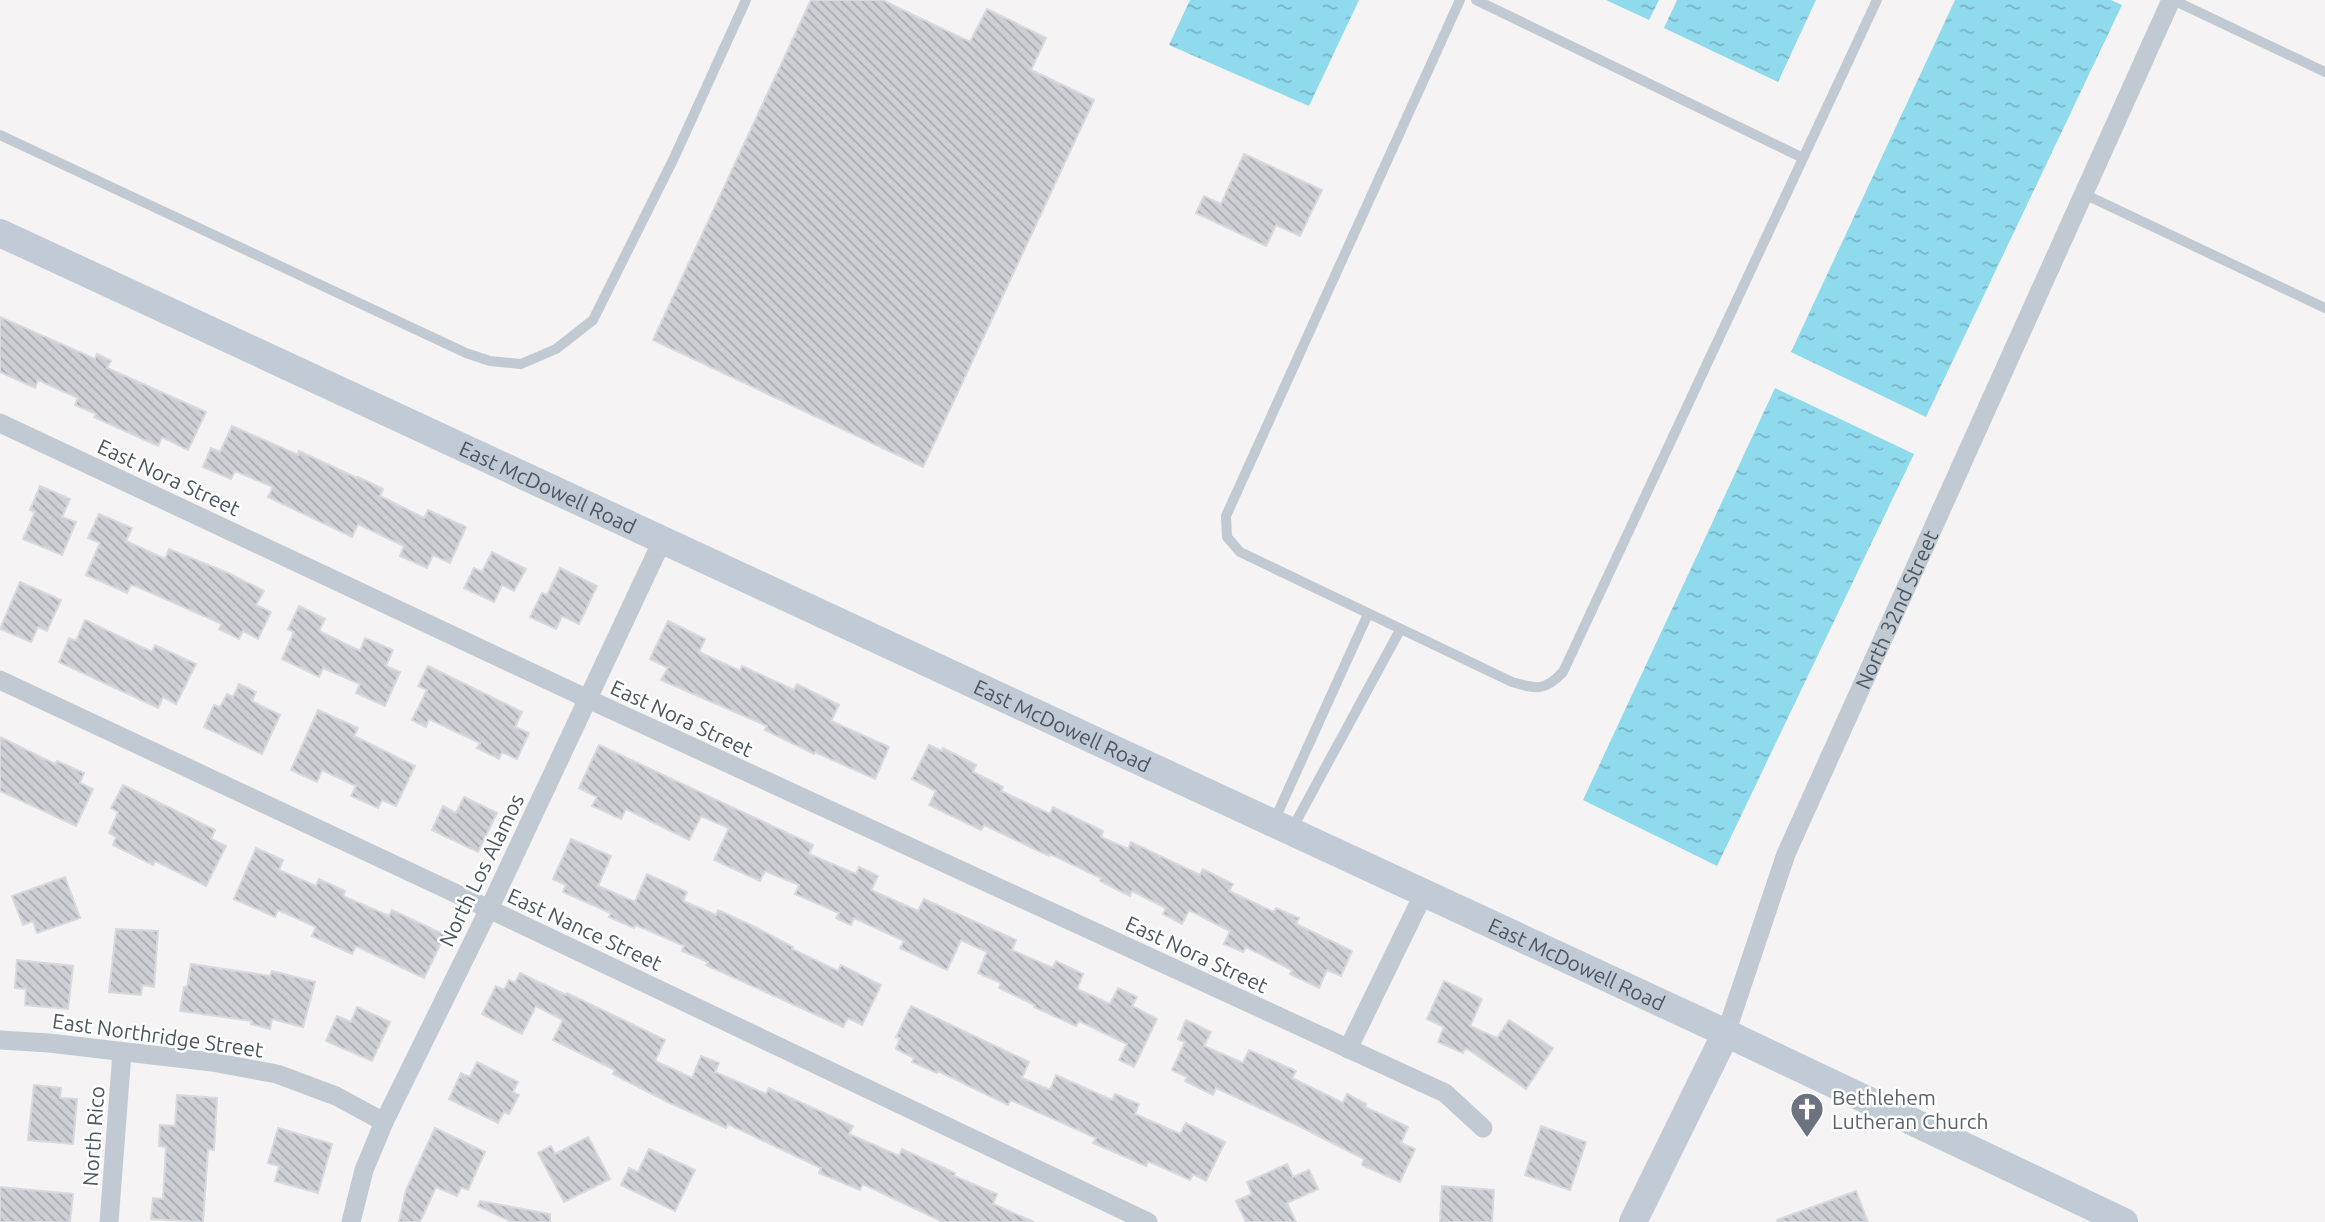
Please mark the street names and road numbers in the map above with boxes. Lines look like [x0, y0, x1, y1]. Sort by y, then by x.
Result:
street label: East Nora Street [94, 434, 244, 520]
street label: East McDowell Road [456, 436, 640, 538]
street label: North 32nd Street [1850, 526, 1942, 693]
street label: East McDowell Road [970, 674, 1155, 777]
street label: East Nora Street [607, 675, 757, 761]
street label: North Los Alamos [434, 790, 528, 950]
street label: East Nance Street [504, 883, 666, 975]
street label: East Nora Street [1122, 911, 1272, 997]
street label: East McDowell Road [1485, 913, 1669, 1015]
street label: East Northridge Street [51, 1008, 265, 1062]
street label: North Rico [78, 1085, 108, 1187]

